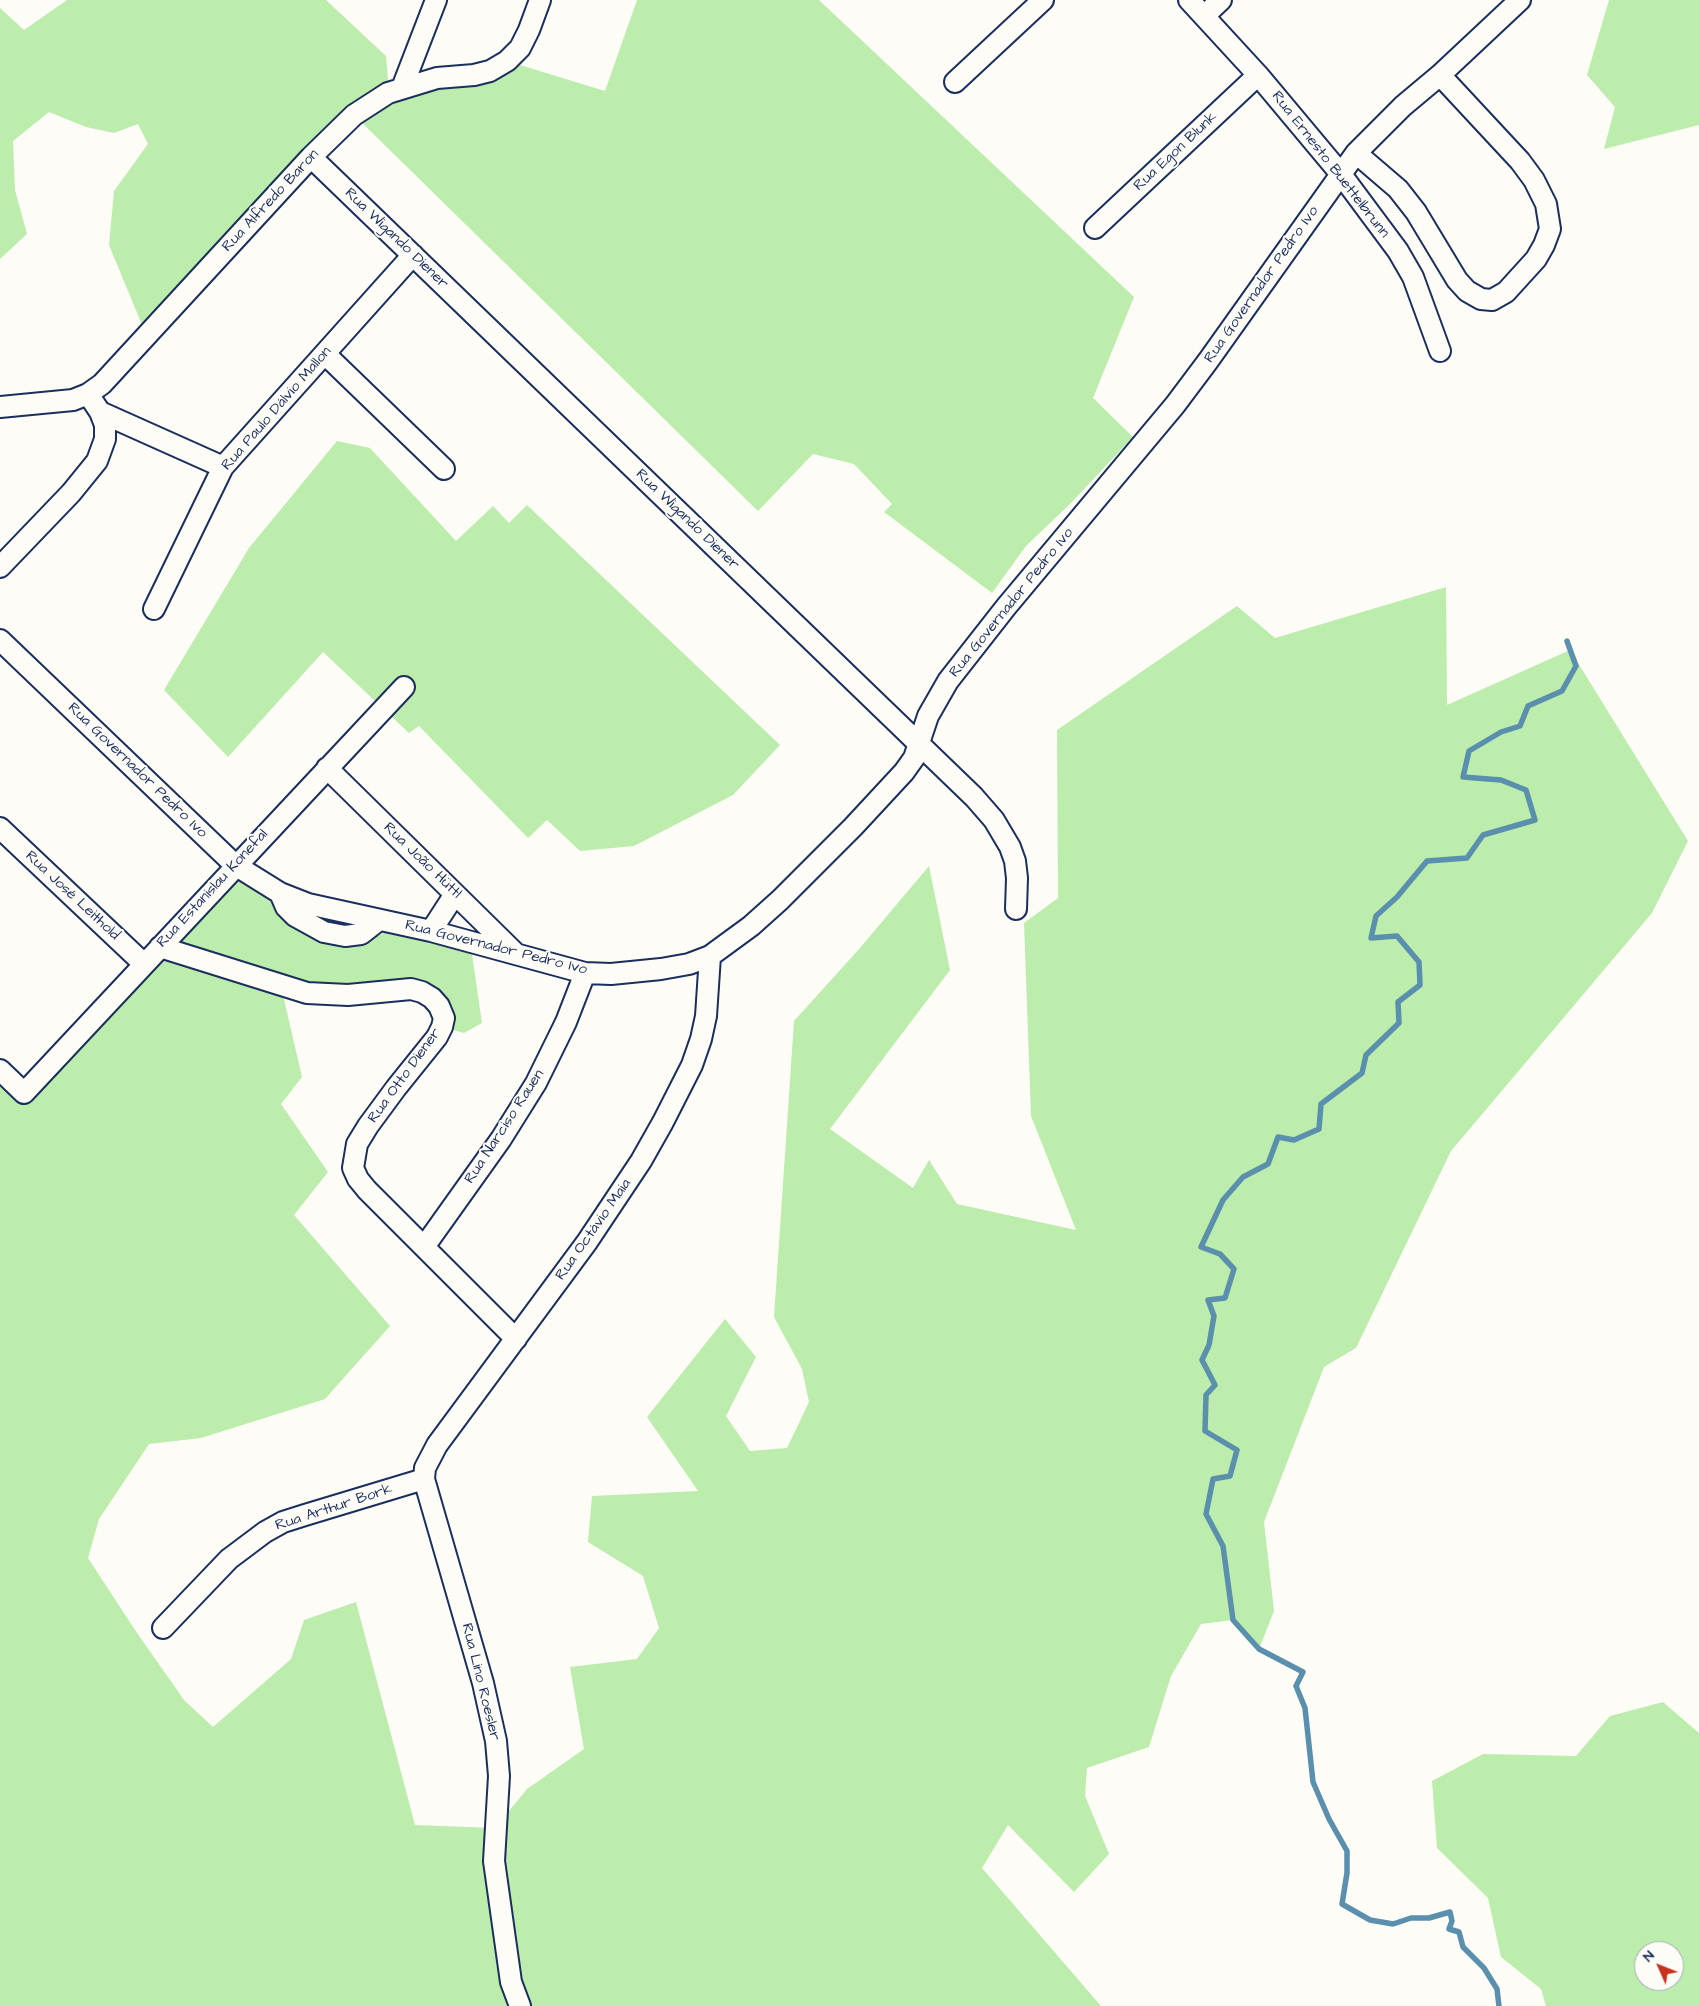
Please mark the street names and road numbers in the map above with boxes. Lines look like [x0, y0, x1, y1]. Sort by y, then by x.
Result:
street label: Rua Ernesto Buettelbrunn [1267, 88, 1393, 242]
street label: Rua Egon Blunk [1130, 109, 1222, 195]
street label: Rua Alfredo Baron [219, 146, 323, 256]
street label: Rua Wigando Diener [340, 185, 452, 293]
street label: Rua Governador Pedro Ivo [1201, 203, 1323, 367]
street label: Rua Paulo Dálvio Mallon [218, 343, 336, 475]
street label: Rua Wigando Diener [631, 466, 743, 574]
street label: Rua Governador Pedro Ivo [946, 525, 1078, 681]
street label: Rua Governador Pedro Ivo [63, 700, 211, 842]
street label: Rua João Hüttl [379, 819, 465, 903]
street label: Rua Estanislau Konefal [154, 826, 272, 952]
street label: Rua José Leithold [21, 848, 123, 944]
street label: Rua Governador Pedro Ivo [403, 917, 589, 979]
street label: Rua Otto Diener [365, 1025, 445, 1127]
street label: Rua Narciso Rauen [461, 1067, 549, 1187]
street label: Rua Octávio Maia [552, 1176, 636, 1284]
street label: Rua Arthur Bork [273, 1481, 395, 1535]
street label: Rua Lino Roesler [457, 1622, 503, 1742]

